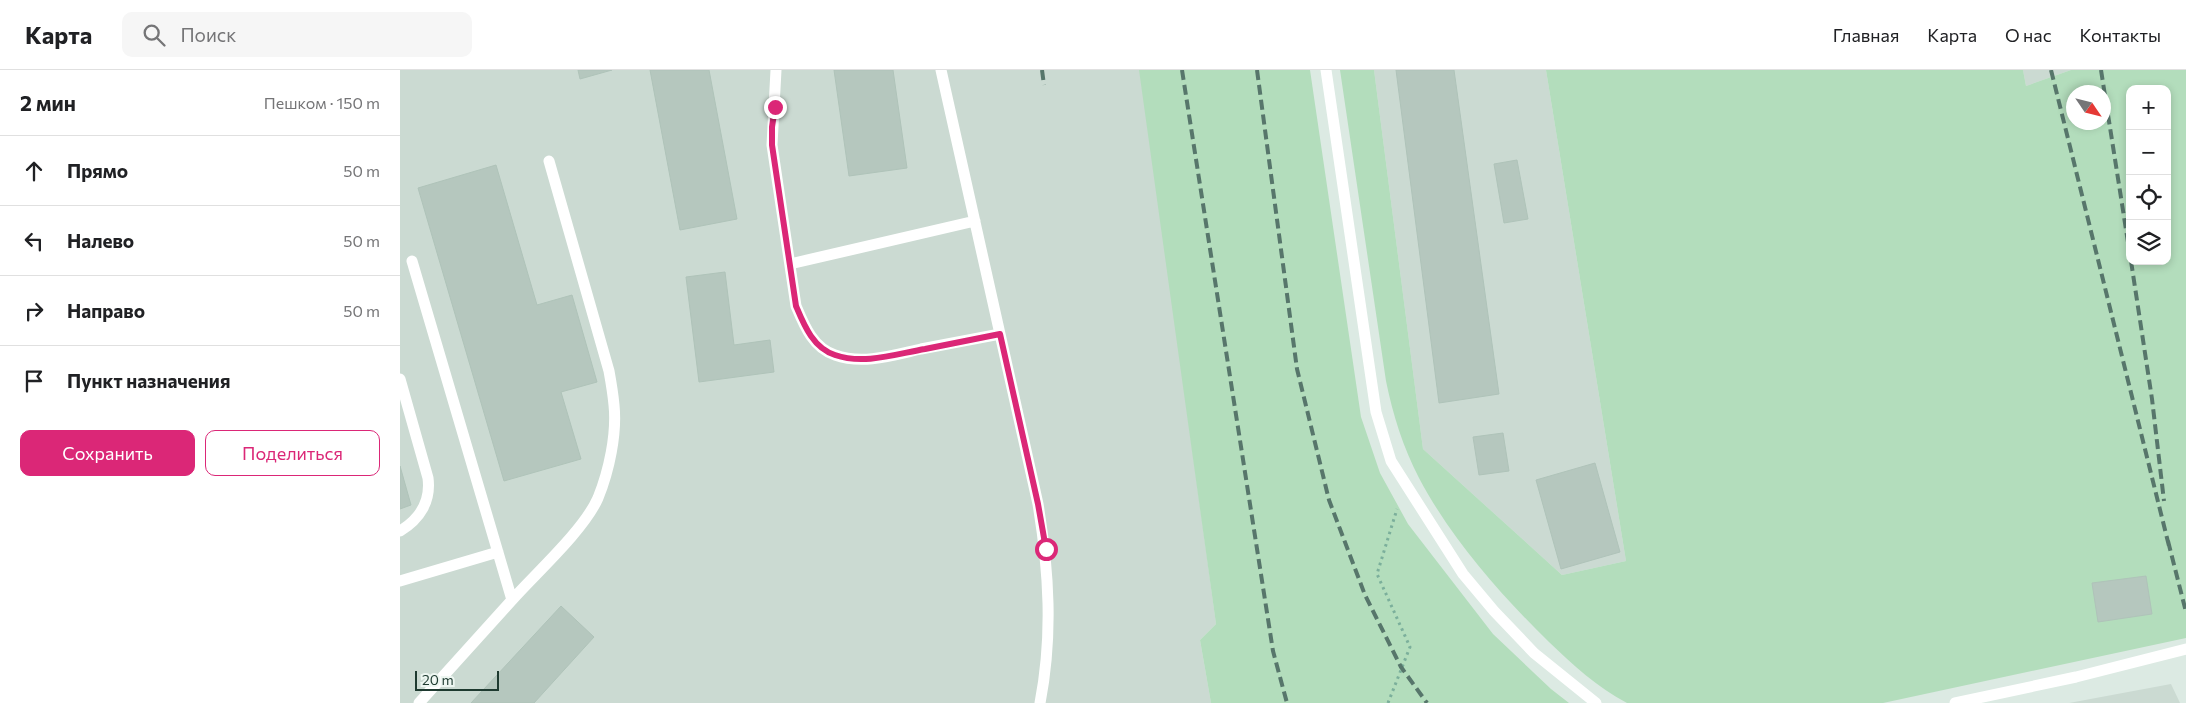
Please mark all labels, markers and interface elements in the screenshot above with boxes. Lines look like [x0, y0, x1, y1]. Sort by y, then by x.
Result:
search box [122, 12, 472, 57]
text: Карта [25, 20, 92, 49]
icon: search [140, 21, 168, 49]
text: Поиск [180, 23, 236, 46]
text: Главная [1833, 24, 1899, 46]
text: Карта [1927, 24, 1977, 46]
text: О нас [2005, 24, 2052, 46]
text: Контакты [2080, 24, 2161, 46]
north arrow [2066, 85, 2111, 130]
map controls [2126, 85, 2171, 265]
button: + [2126, 85, 2171, 130]
text: 2 мин [20, 90, 76, 115]
text: Пешком · 150 m [264, 93, 380, 112]
route end [764, 96, 787, 119]
button: − [2126, 130, 2171, 175]
icon: ahead [20, 157, 48, 185]
text: Прямо [67, 159, 128, 182]
text: 50 m [343, 161, 380, 180]
button: locate [2126, 175, 2171, 220]
button: layers [2126, 220, 2171, 265]
icon: left [20, 227, 48, 255]
text: Налево [67, 229, 134, 252]
text: 50 m [343, 231, 380, 250]
icon: right [20, 297, 48, 325]
text: Направо [67, 299, 145, 322]
text: 50 m [343, 301, 380, 320]
icon: arrive [20, 367, 48, 395]
text: Пункт назначения [67, 369, 230, 392]
button: Сохранить [20, 430, 195, 476]
button: Поделиться [205, 430, 380, 476]
route start [1035, 538, 1058, 561]
scale bar [415, 668, 499, 691]
text: 20 m [422, 671, 454, 688]

